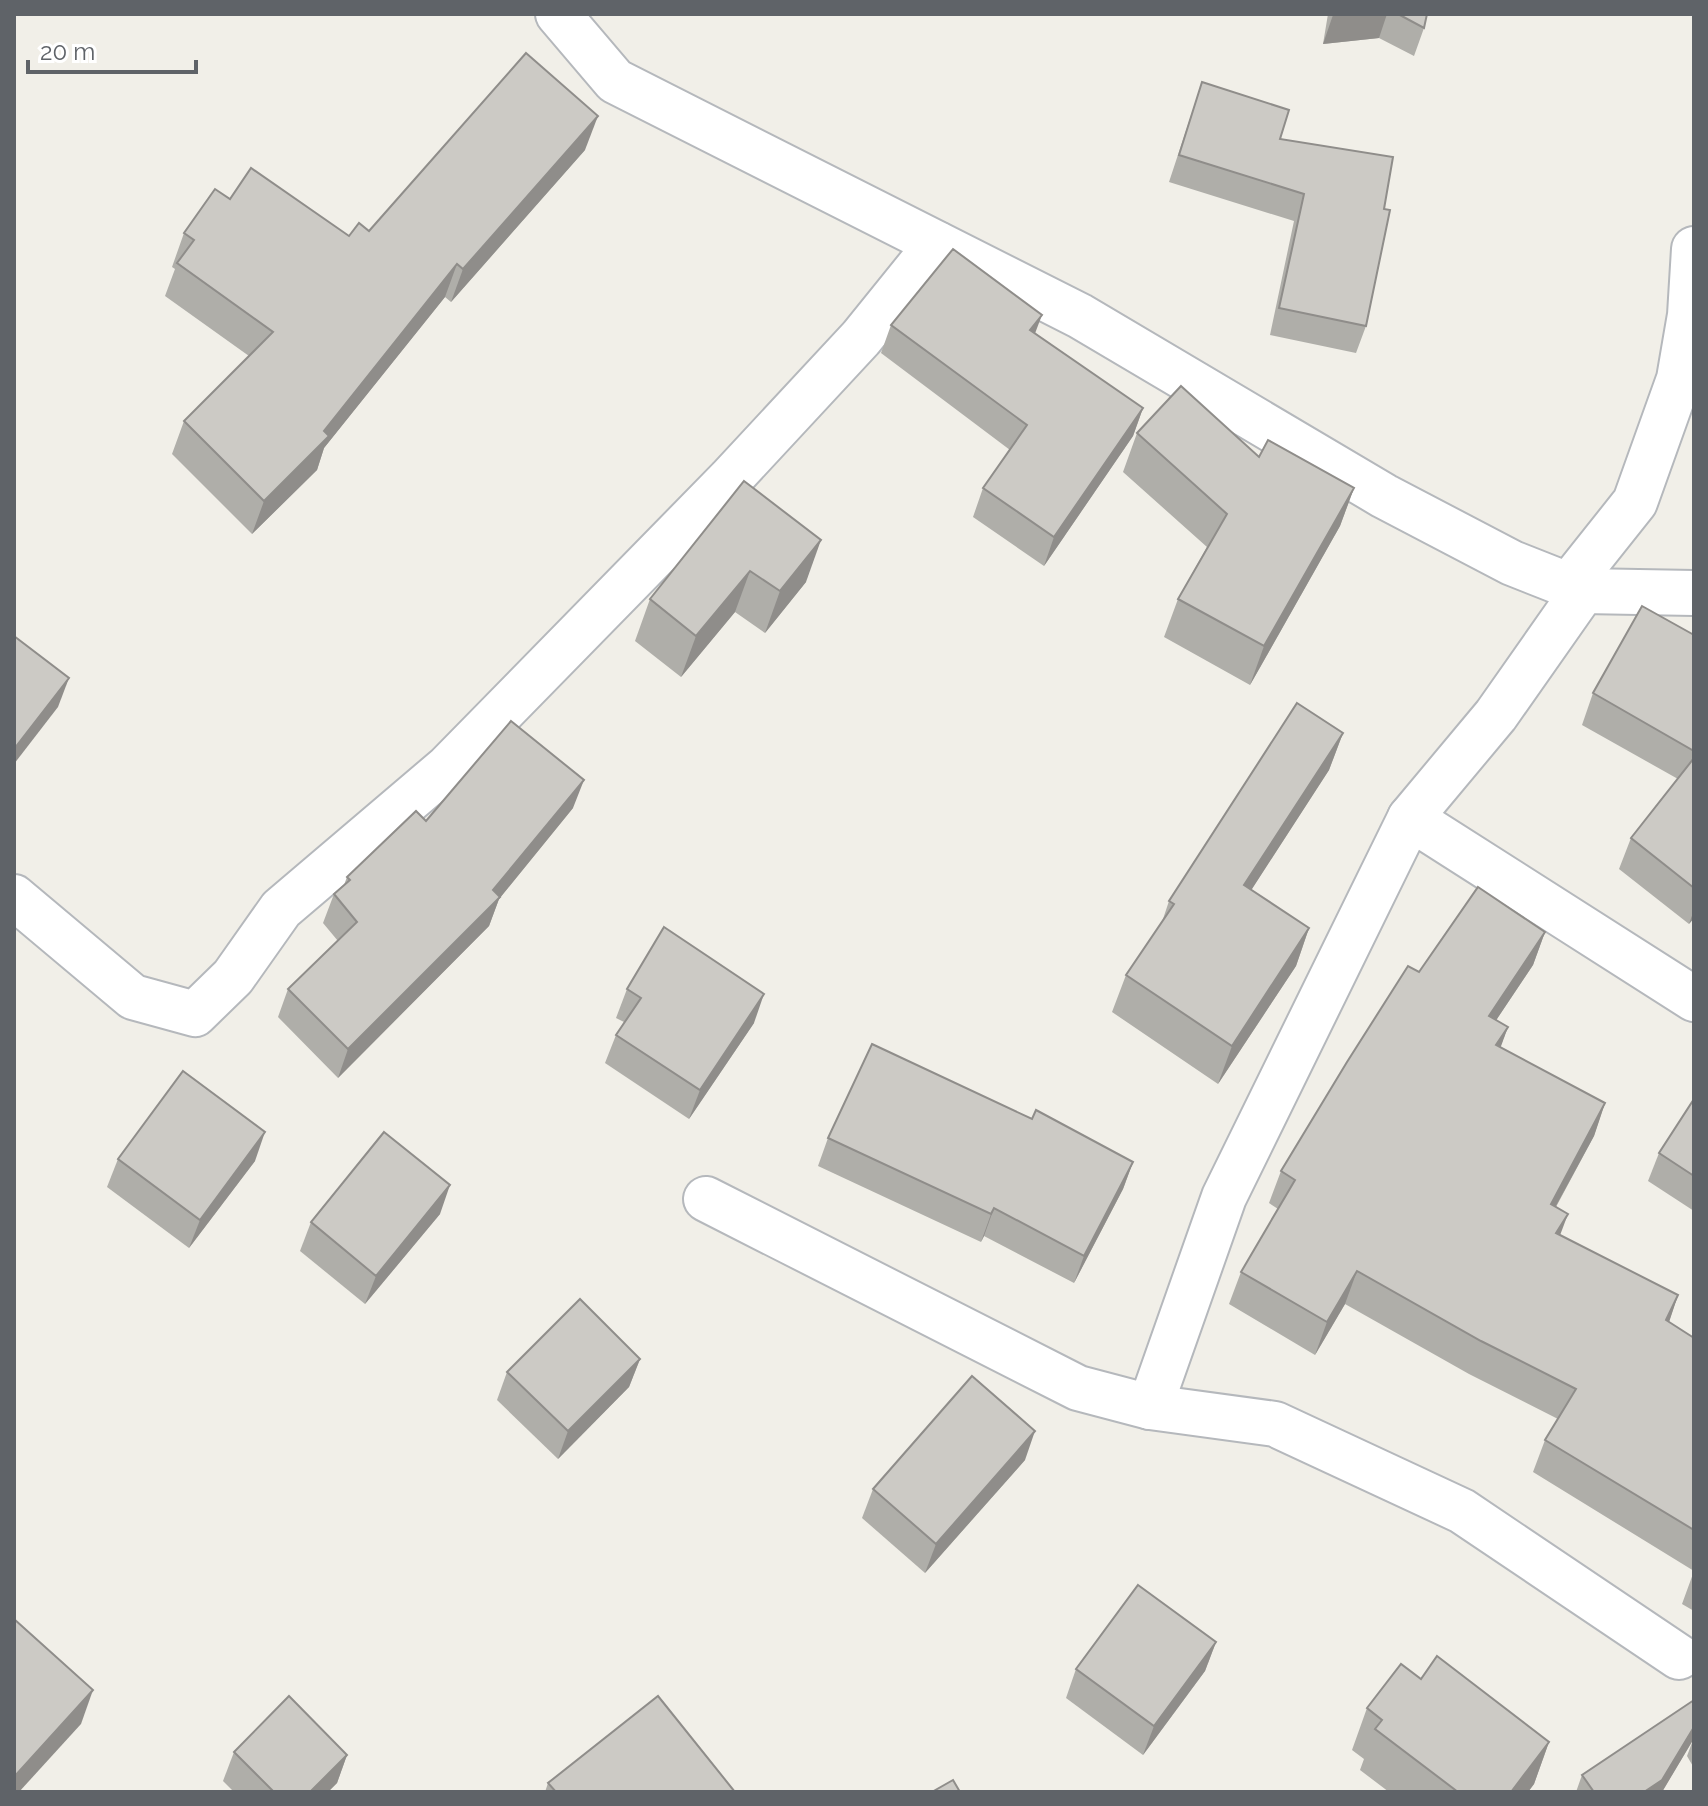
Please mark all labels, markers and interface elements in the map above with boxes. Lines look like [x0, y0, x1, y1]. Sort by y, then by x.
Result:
scale bar [28, 24, 196, 74]
text: 20 m [40, 37, 95, 66]

